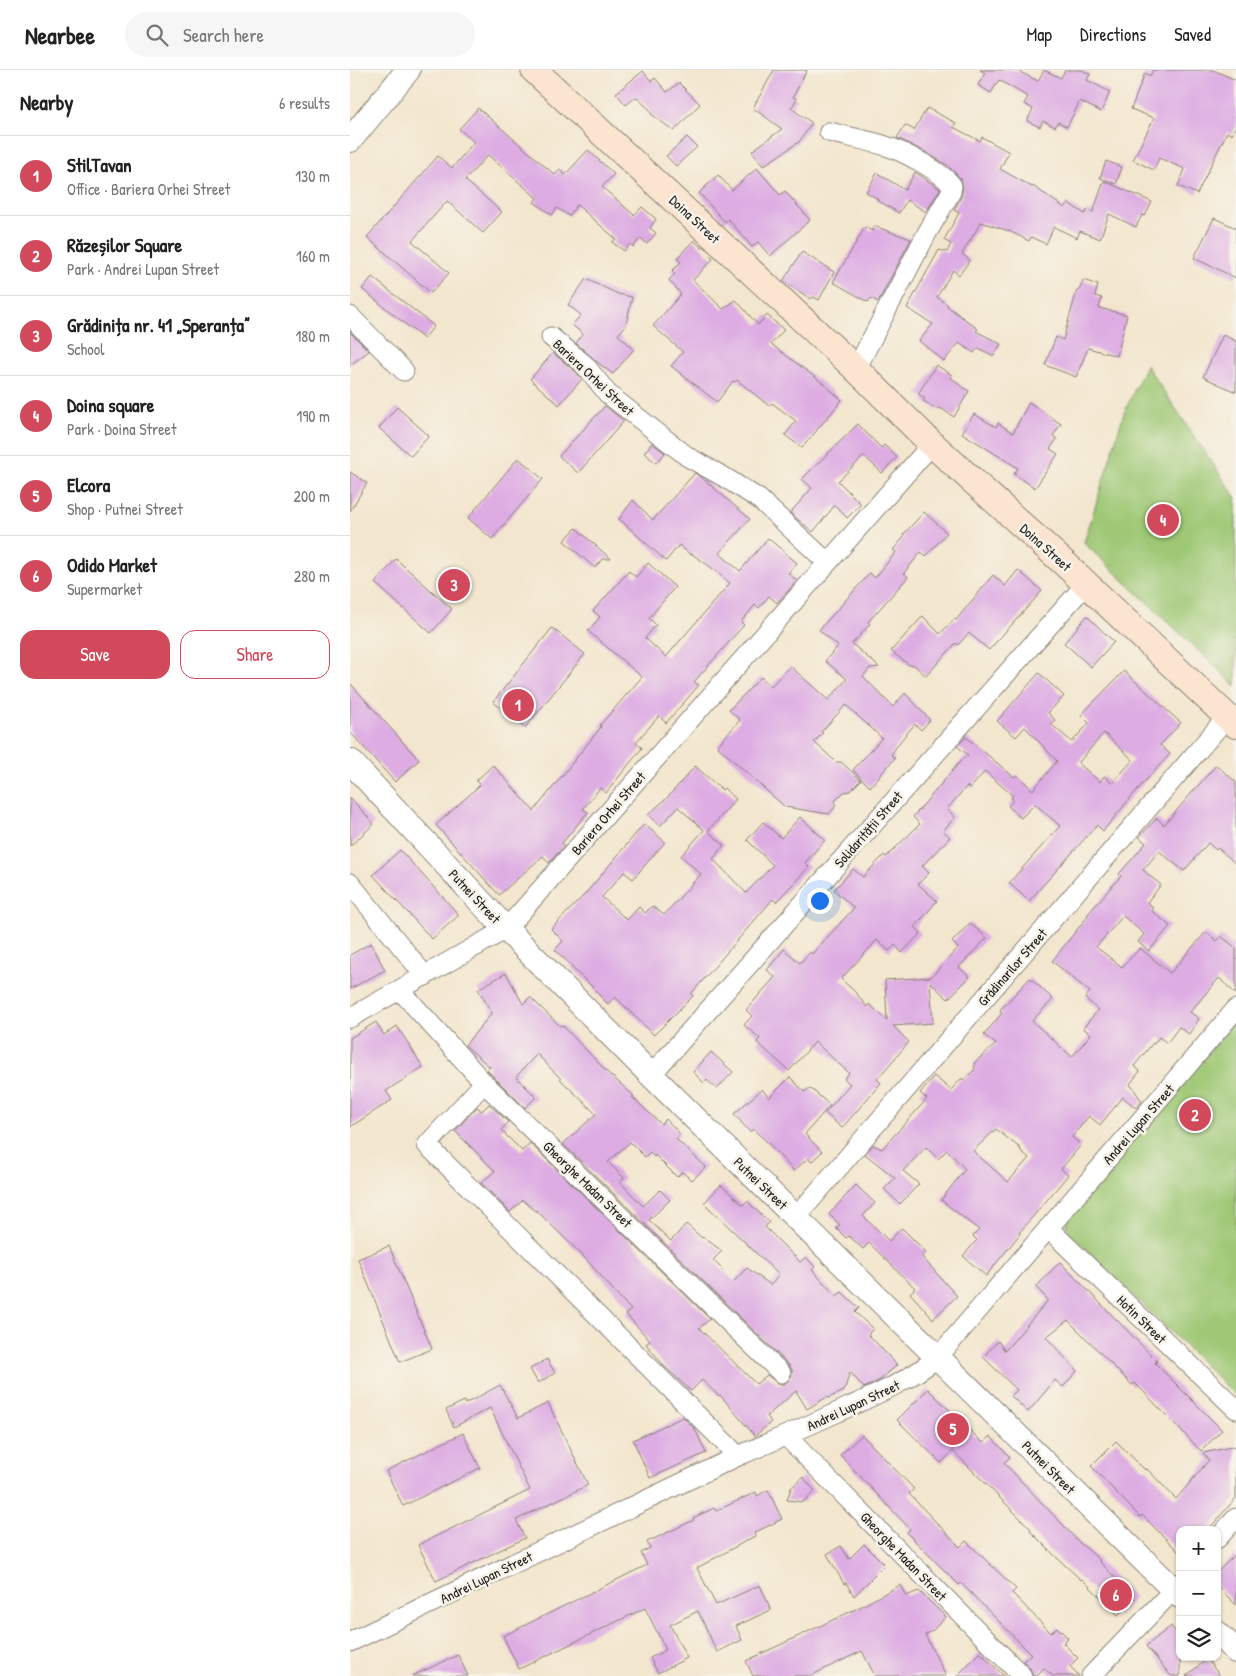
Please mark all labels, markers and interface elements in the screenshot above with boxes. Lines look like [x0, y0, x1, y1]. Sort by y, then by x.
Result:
search box [125, 12, 475, 57]
text: Nearbee [25, 19, 95, 51]
icon: search [143, 21, 171, 49]
text: Search here [183, 22, 264, 48]
text: Map [1027, 22, 1052, 47]
text: Directions [1080, 22, 1146, 47]
text: Saved [1174, 22, 1211, 47]
text: Nearby [20, 88, 73, 117]
text: 6 results [279, 92, 330, 114]
text: StilTavan [67, 152, 132, 178]
text: 1 [33, 165, 39, 187]
text: 130 m [295, 165, 330, 187]
text: Office · Bariera Orhei Street [67, 178, 230, 200]
street label: Doina Street [665, 191, 725, 248]
text: Răzeșilor Square [67, 232, 182, 258]
text: 2 [32, 245, 40, 267]
text: 160 m [296, 245, 330, 267]
text: Park · Andrei Lupan Street [67, 258, 219, 280]
text: Grădinița nr. 41 „Speranța” [67, 312, 250, 338]
text: 3 [32, 325, 40, 347]
text: 180 m [296, 325, 330, 347]
street label: Bariera Orhei Street [549, 334, 639, 420]
text: School [67, 338, 104, 360]
text: Doina square [67, 392, 154, 418]
text: 4 [33, 405, 39, 427]
text: 190 m [297, 405, 330, 427]
text: Park · Doina Street [67, 418, 176, 440]
text: Elcora [67, 472, 110, 498]
text: 5 [33, 485, 39, 507]
text: 200 m [294, 485, 330, 507]
text: Shop · Putnei Street [67, 498, 183, 520]
pin: 4 [1147, 501, 1179, 539]
street label: Doina Street [1016, 519, 1076, 575]
text: Odido Market [67, 552, 157, 578]
text: 6 [33, 565, 39, 587]
text: 280 m [294, 565, 330, 587]
pin: 3 [438, 566, 470, 604]
text: Supermarket [67, 578, 142, 600]
button: Save [20, 630, 170, 679]
button: Share [180, 630, 330, 679]
pin: 1 [502, 686, 534, 724]
street label: Bariera Orhei Street [567, 767, 650, 859]
street label: Solidarității Street [829, 787, 907, 871]
street label: Putnei Street [445, 865, 505, 927]
your location [807, 888, 833, 914]
street label: Grădinarilor Street [973, 924, 1051, 1010]
street label: Andrei Lupan Street [1098, 1080, 1179, 1169]
pin: 2 [1179, 1096, 1211, 1134]
street label: Gheorghe Madan Street [539, 1137, 637, 1232]
street label: Putnei Street [730, 1153, 792, 1214]
street label: Hotin Street [1113, 1291, 1171, 1348]
street label: Andrei Lupan Street [803, 1375, 903, 1436]
pin: 5 [937, 1410, 969, 1448]
street label: Putnei Street [1018, 1436, 1080, 1498]
street label: Gheorghe Madan Street [856, 1507, 952, 1606]
map controls [1176, 1526, 1221, 1661]
button: + [1176, 1526, 1221, 1571]
street label: Andrei Lupan Street [437, 1546, 536, 1608]
button: − [1176, 1571, 1221, 1616]
pin: 6 [1100, 1576, 1132, 1614]
button: layers [1176, 1616, 1221, 1661]

